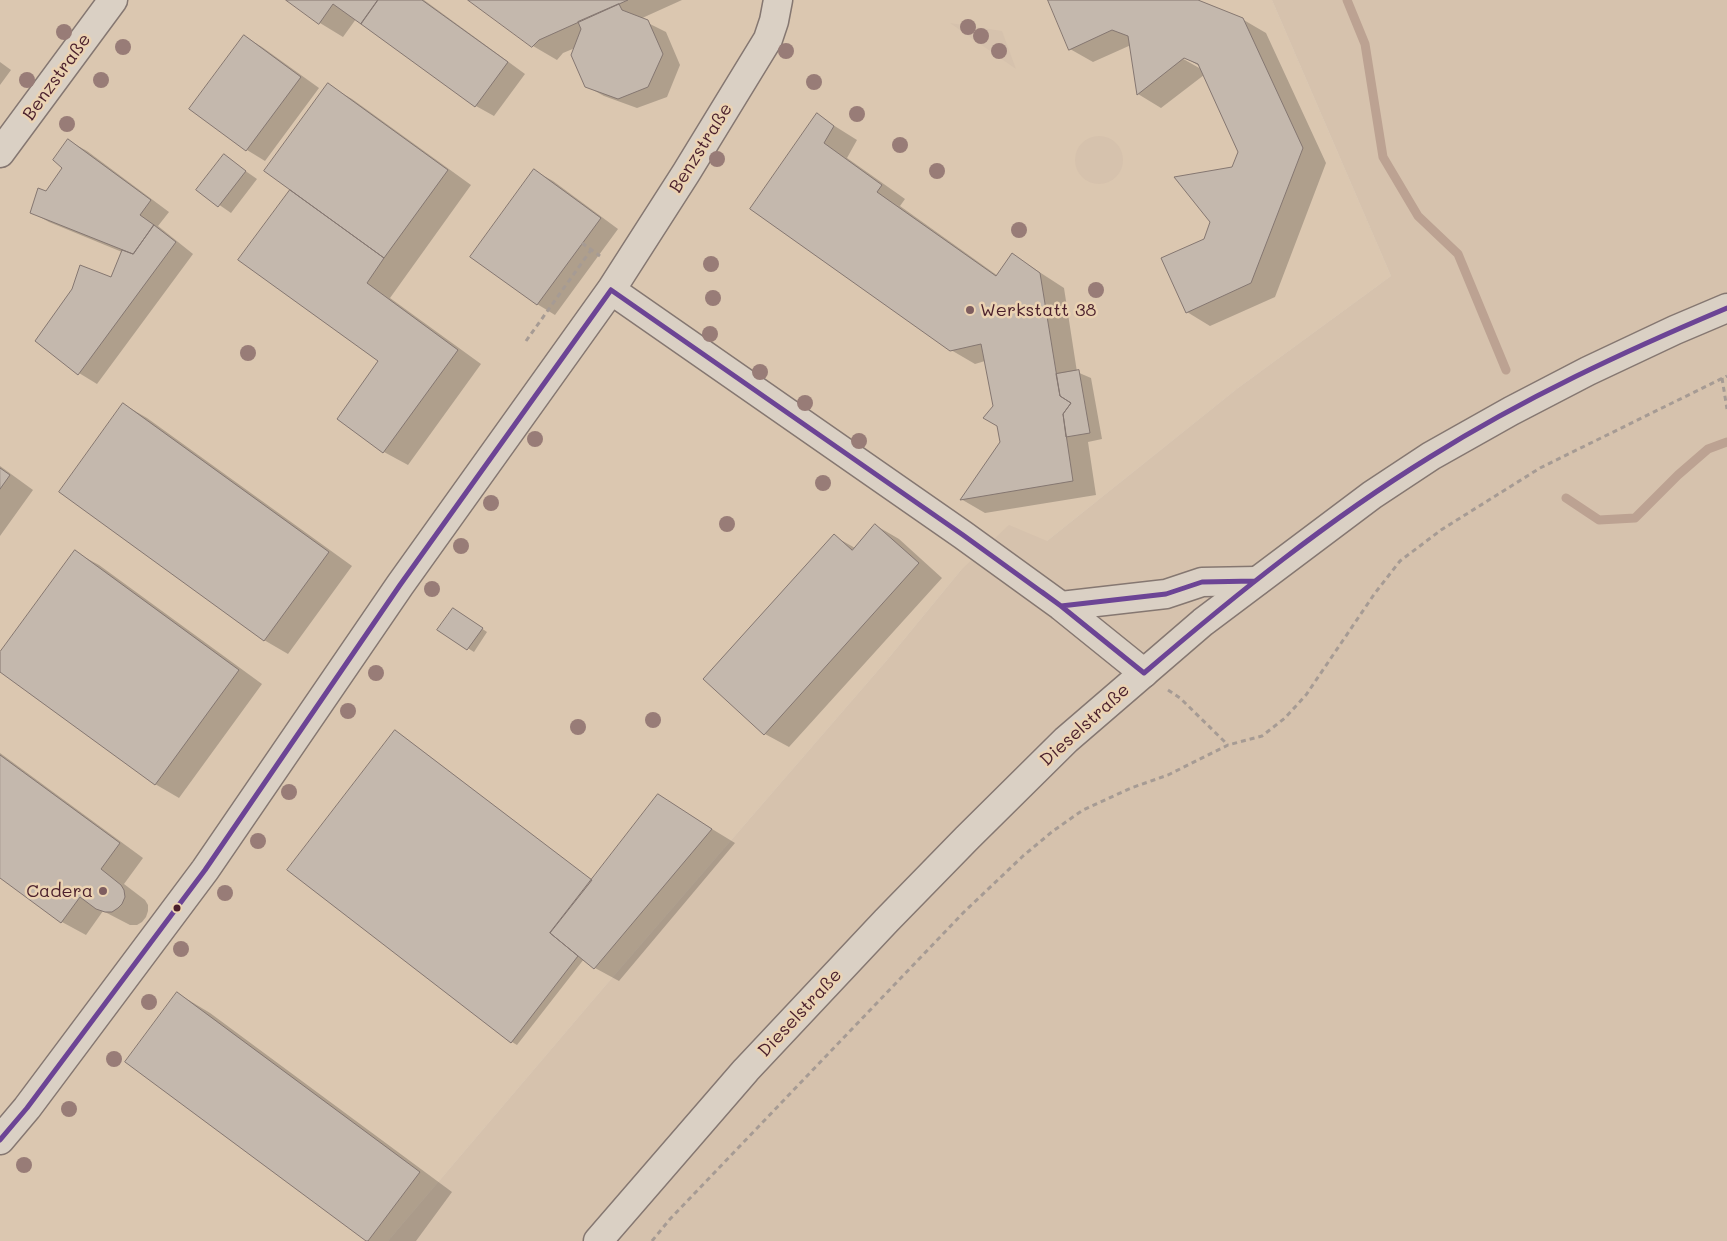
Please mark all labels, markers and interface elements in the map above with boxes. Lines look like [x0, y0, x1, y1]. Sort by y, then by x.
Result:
street label: Benzstraße [18, 29, 96, 125]
street label: Benzstraße [665, 99, 737, 197]
place label: Werkstatt 38 [980, 299, 1096, 321]
marker: Werkstatt 38 [964, 304, 976, 316]
street label: Dieselstraße [1036, 679, 1134, 771]
place label: Cadera [26, 880, 93, 902]
marker: Cadera [97, 885, 109, 897]
unlabelled marker [172, 903, 182, 913]
street label: Dieselstraße [754, 964, 846, 1062]

